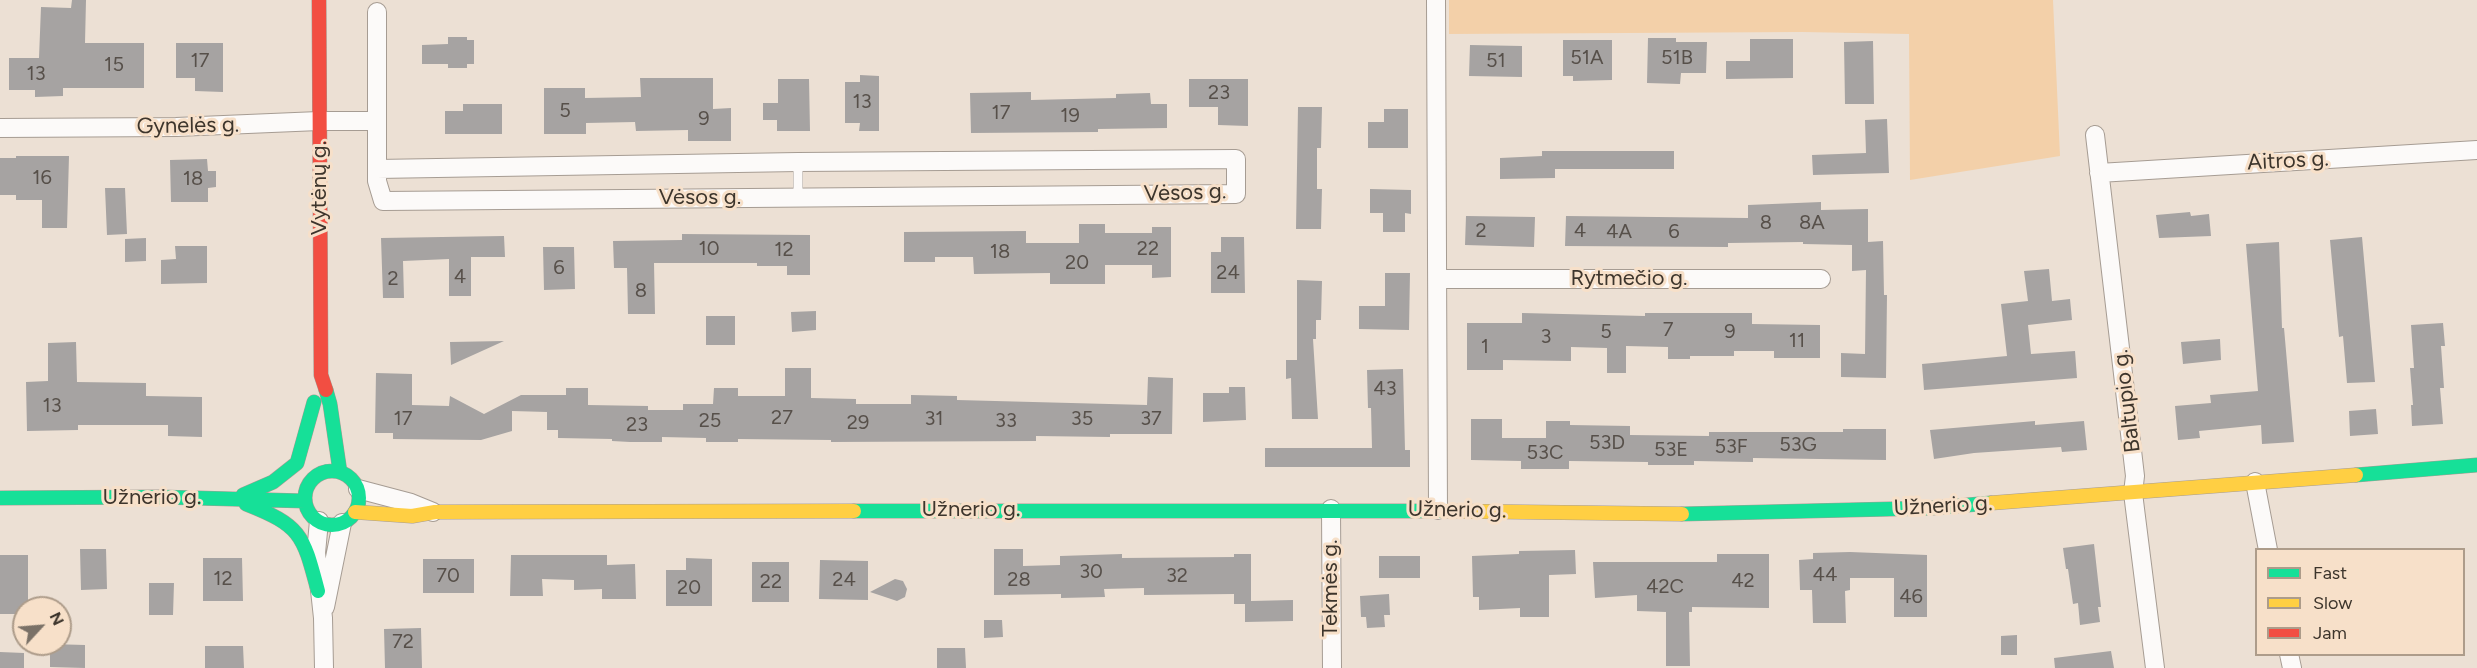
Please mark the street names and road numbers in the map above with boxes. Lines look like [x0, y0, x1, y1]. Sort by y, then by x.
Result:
street label: Gynelės g. [136, 112, 240, 140]
street label: Vytėnų g. [307, 141, 333, 235]
street label: Aitros g. [2247, 146, 2329, 176]
street label: Vėsos g. [1143, 178, 1227, 208]
street label: Vėsos g. [659, 185, 741, 211]
street label: Rytmečio g. [1571, 266, 1687, 292]
street label: Baltupio g. [2108, 348, 2146, 454]
street label: Užnerio g. [103, 485, 201, 511]
street label: Užnerio g. [1893, 490, 1993, 522]
street label: Užnerio g. [1407, 496, 1507, 524]
street label: Užnerio g. [922, 497, 1020, 523]
street label: Tekmės g. [1318, 539, 1344, 637]

